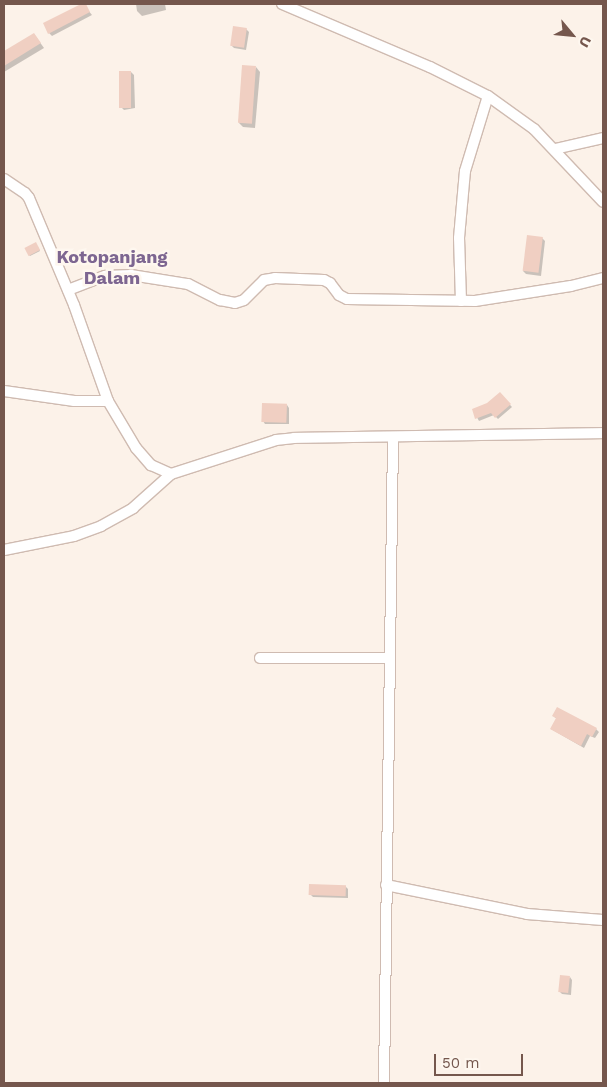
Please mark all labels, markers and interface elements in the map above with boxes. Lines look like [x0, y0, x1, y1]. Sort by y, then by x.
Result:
north arrow [547, 10, 597, 60]
text: U [576, 34, 595, 50]
district label: Kotopanjang Dalam [57, 247, 167, 290]
scale bar [437, 1044, 526, 1076]
text: 50 m [442, 1054, 479, 1072]

